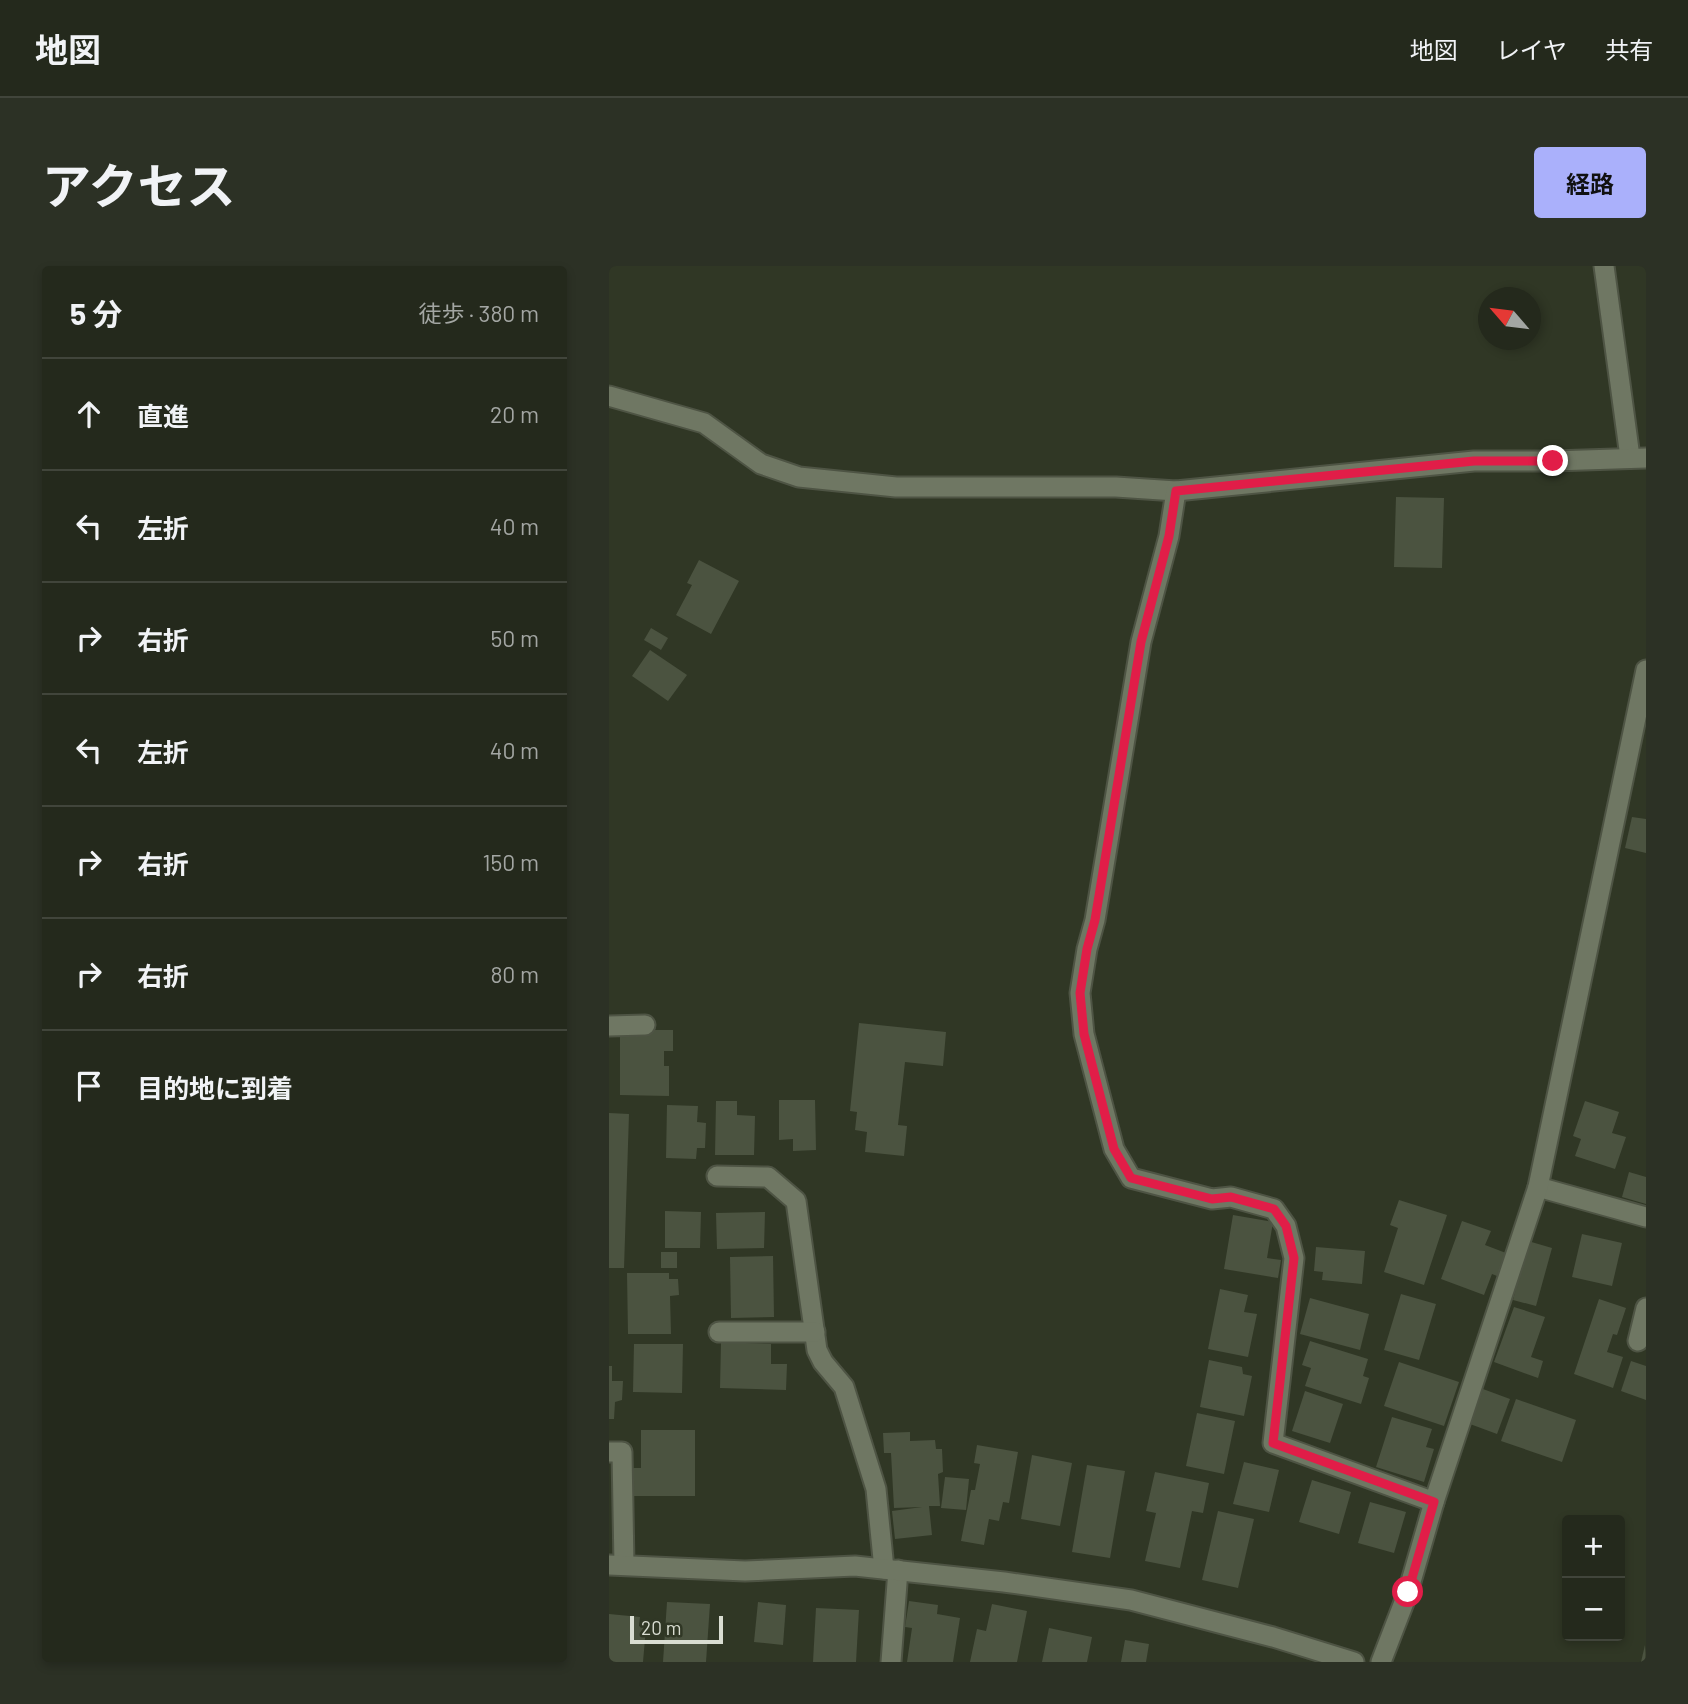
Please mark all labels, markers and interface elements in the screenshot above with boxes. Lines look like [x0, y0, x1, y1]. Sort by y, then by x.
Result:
text: 地図 [35, 29, 101, 69]
text: 地図 [1410, 35, 1458, 64]
text: レイヤ [1496, 35, 1567, 64]
text: 共有 [1605, 35, 1653, 64]
button: 経路 [1534, 147, 1646, 218]
text: アクセス [42, 155, 236, 214]
north arrow [1478, 287, 1541, 350]
text: 5 分 [70, 295, 122, 331]
text: 徒歩 · 380 m [419, 299, 539, 327]
icon: ahead [70, 395, 108, 433]
text: 直進 [137, 400, 189, 431]
text: 20 m [490, 400, 539, 428]
route end [1537, 445, 1568, 476]
icon: left [70, 507, 108, 545]
text: 左折 [137, 512, 189, 543]
text: 40 m [490, 512, 539, 540]
icon: right [70, 619, 108, 657]
text: 右折 [137, 624, 189, 655]
text: 50 m [491, 624, 539, 652]
icon: left [70, 731, 108, 769]
text: 左折 [137, 736, 189, 767]
text: 40 m [490, 736, 539, 764]
icon: right [70, 843, 108, 881]
text: 右折 [137, 848, 189, 879]
text: 150 m [483, 848, 539, 876]
icon: right [70, 955, 108, 993]
text: 右折 [137, 960, 189, 991]
text: 80 m [490, 960, 539, 988]
icon: arrive [70, 1067, 108, 1105]
text: 目的地に到着 [137, 1072, 293, 1103]
map controls [1562, 1515, 1625, 1641]
button: + [1562, 1515, 1625, 1578]
route start [1392, 1576, 1423, 1607]
button: − [1562, 1578, 1625, 1641]
scale bar [630, 1613, 723, 1645]
text: 20 m [641, 1616, 681, 1639]

